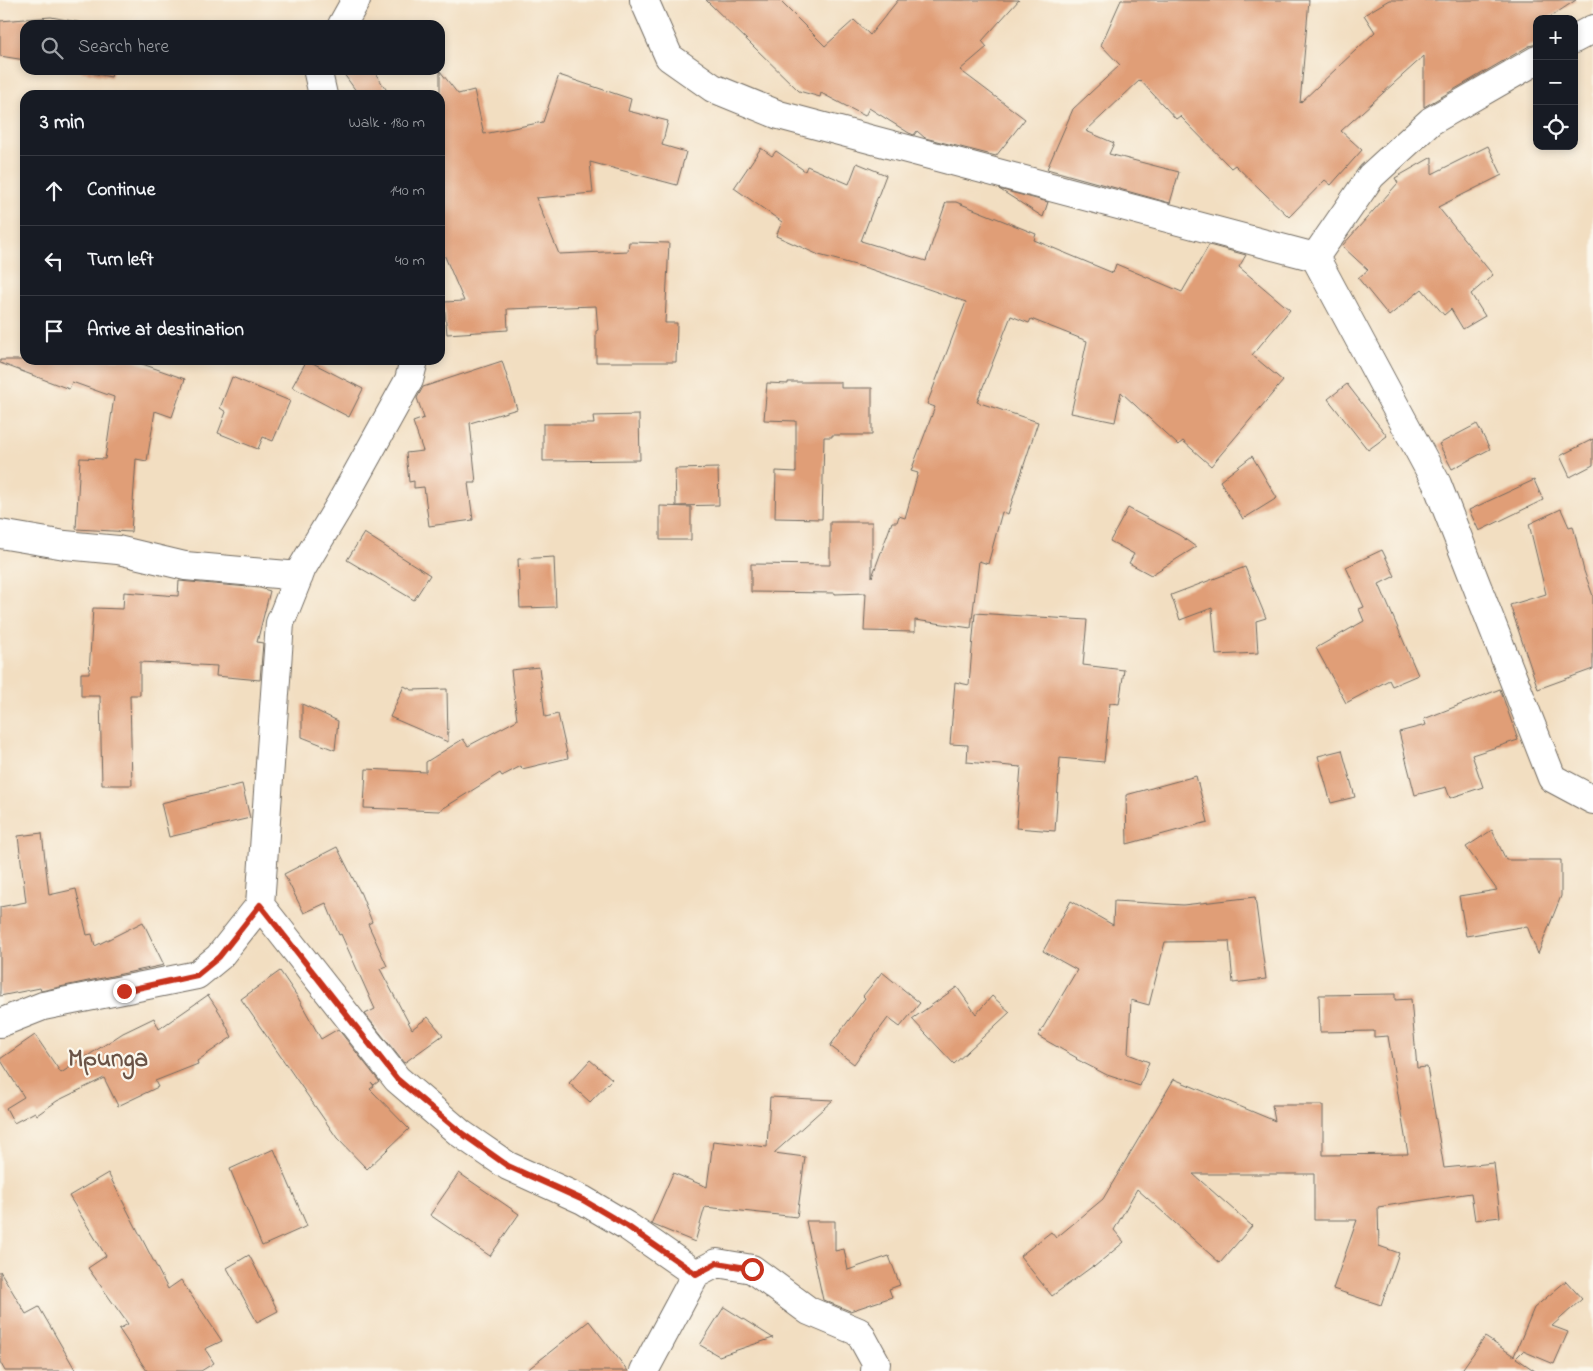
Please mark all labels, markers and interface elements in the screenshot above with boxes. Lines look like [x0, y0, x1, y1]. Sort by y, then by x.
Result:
map controls [1533, 15, 1578, 150]
button: + [1533, 15, 1578, 60]
search box [20, 20, 445, 75]
icon: search [38, 34, 66, 62]
text: Search here [78, 34, 169, 61]
button: − [1533, 60, 1578, 105]
button: locate [1533, 105, 1578, 150]
text: 3 min [40, 108, 84, 138]
text: Walk · 180 m [348, 111, 425, 135]
icon: ahead [40, 177, 68, 205]
text: Continue [87, 177, 155, 204]
text: 140 m [390, 179, 425, 203]
icon: left [40, 247, 68, 275]
text: Turn left [87, 247, 154, 274]
text: 40 m [395, 249, 425, 273]
icon: arrive [40, 317, 68, 345]
text: Arrive at destination [87, 317, 244, 344]
route end [113, 980, 136, 1003]
district label: Mpunga [68, 1042, 148, 1080]
route start [741, 1258, 764, 1281]

